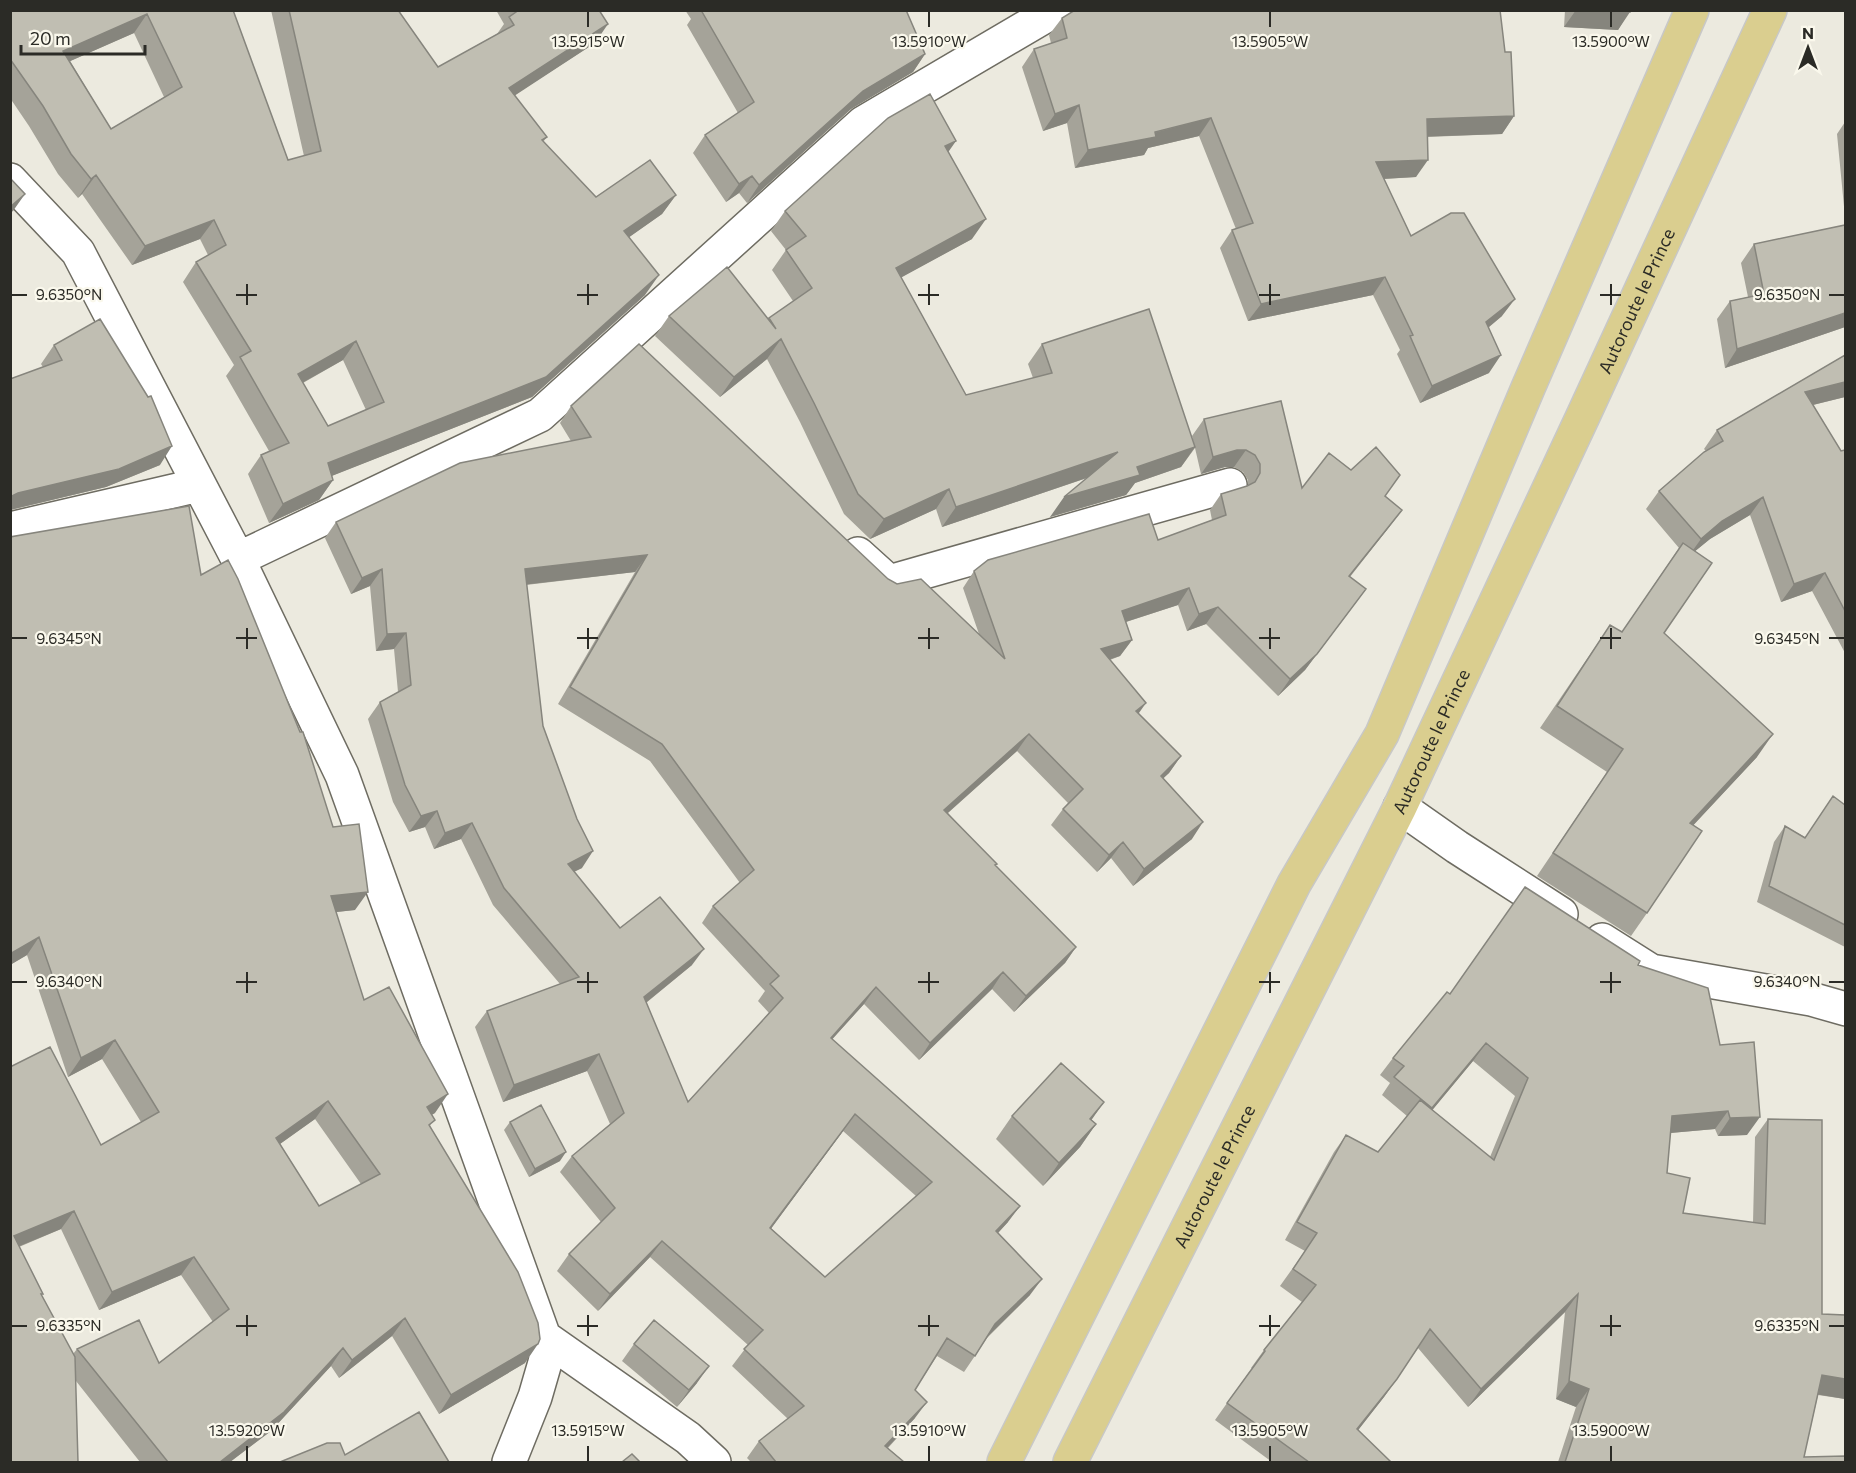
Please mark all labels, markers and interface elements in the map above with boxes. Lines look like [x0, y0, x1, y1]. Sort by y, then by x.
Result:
scale bar [21, 18, 146, 56]
north arrow [1778, 18, 1838, 78]
text: N [1802, 23, 1814, 42]
text: 20 m [30, 27, 71, 49]
text: 13.5915°W [551, 32, 625, 50]
text: 13.5910°W [892, 32, 966, 50]
text: 13.5905°W [1232, 32, 1308, 50]
text: 13.5900°W [1572, 32, 1650, 50]
street label: Autoroute le Prince [1593, 225, 1679, 377]
text: 9.6350°N [36, 285, 102, 303]
text: 9.6350°N [1754, 285, 1820, 303]
text: 9.6345°N [36, 629, 102, 647]
text: 9.6345°N [1754, 629, 1820, 647]
street label: Autoroute le Prince [1387, 665, 1474, 818]
text: 9.6340°N [36, 972, 102, 990]
text: 9.6340°N [1754, 972, 1820, 990]
street label: Autoroute le Prince [1169, 1101, 1259, 1252]
text: 9.6335°N [36, 1316, 102, 1334]
text: 9.6335°N [1754, 1316, 1820, 1334]
text: 13.5920°W [209, 1421, 285, 1439]
text: 13.5915°W [551, 1421, 625, 1439]
text: 13.5910°W [892, 1421, 966, 1439]
text: 13.5905°W [1232, 1421, 1308, 1439]
text: 13.5900°W [1572, 1421, 1650, 1439]

